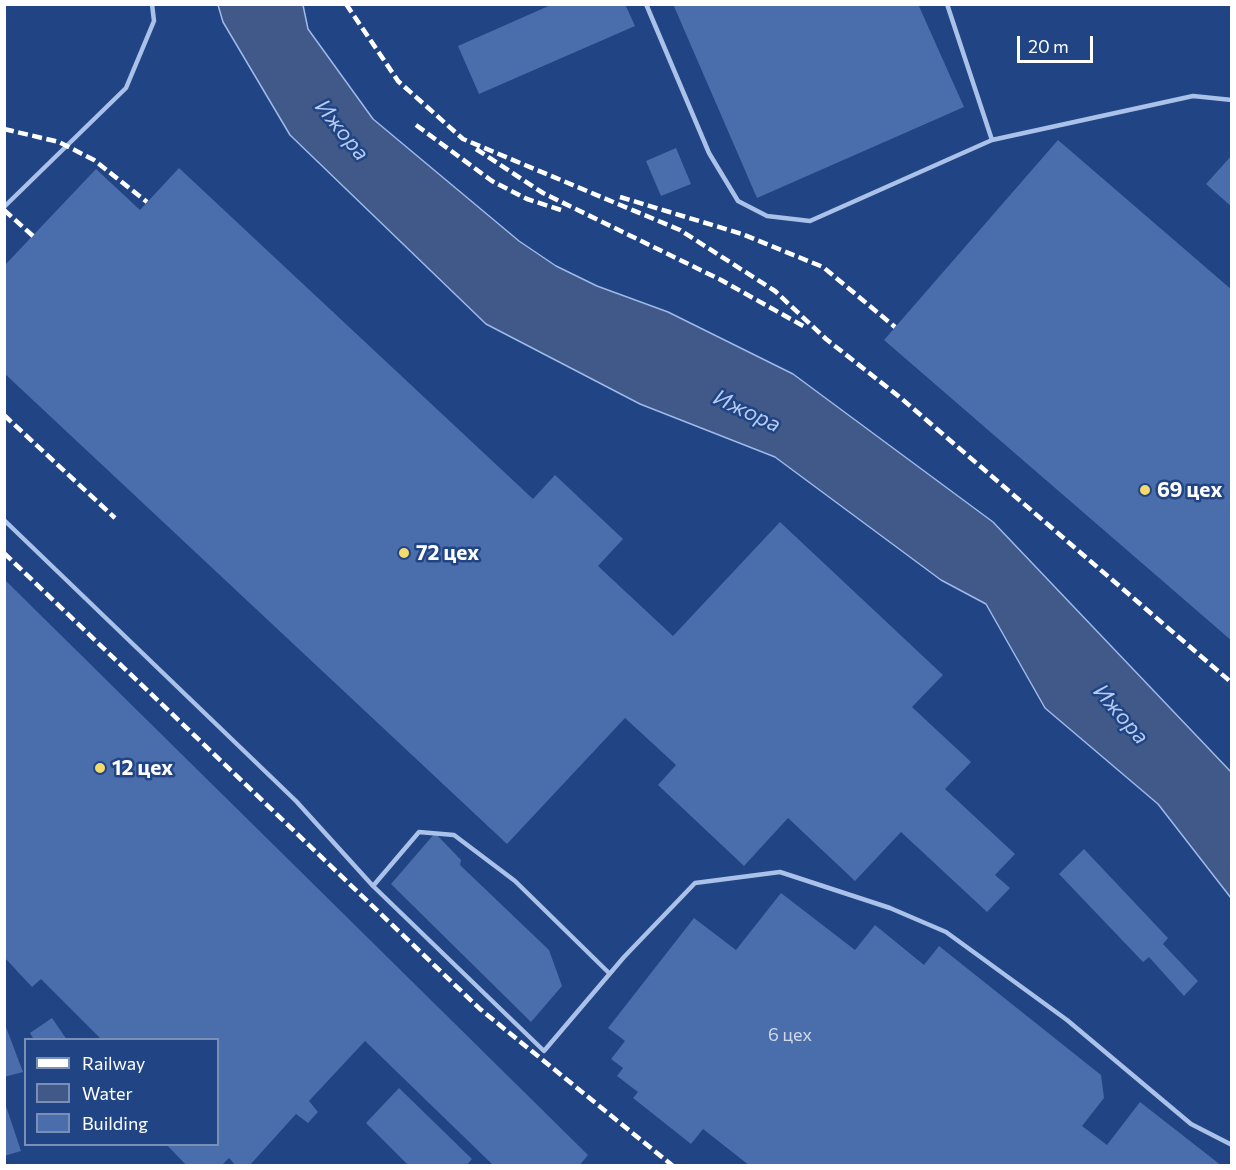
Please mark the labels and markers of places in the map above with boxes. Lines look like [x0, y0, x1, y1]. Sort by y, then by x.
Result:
place label: 69 цех [1157, 477, 1222, 503]
marker: 69 цех [1138, 483, 1152, 497]
place label: 72 цех [416, 540, 479, 566]
marker: 72 цех [397, 546, 411, 560]
place label: 12 цех [112, 755, 173, 781]
marker: 12 цех [93, 761, 107, 775]

